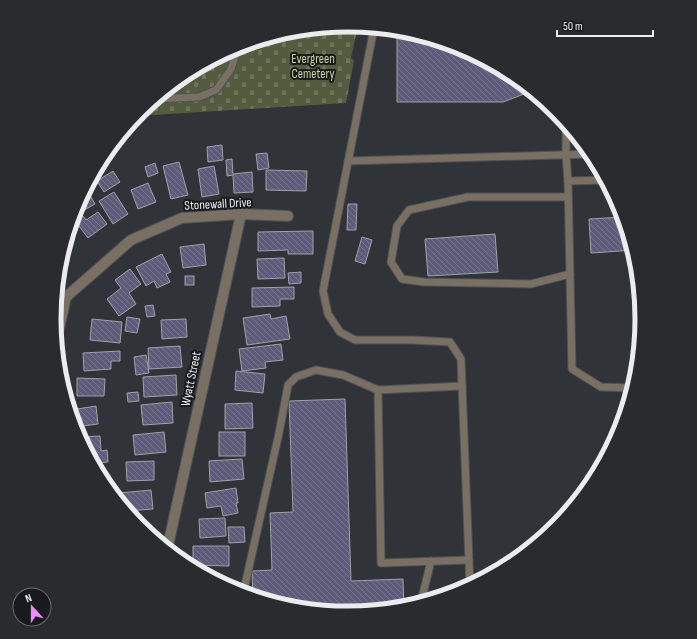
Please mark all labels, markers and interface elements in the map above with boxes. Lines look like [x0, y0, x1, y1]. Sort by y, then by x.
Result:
scale bar [557, 12, 653, 38]
text: 50 m [563, 19, 583, 34]
park label: Evergreen Cemetery [291, 51, 335, 82]
street label: Stonewall Drive [184, 194, 252, 214]
street label: Wyatt Street [177, 350, 205, 408]
north arrow [12, 587, 52, 627]
text: N [24, 591, 34, 605]

